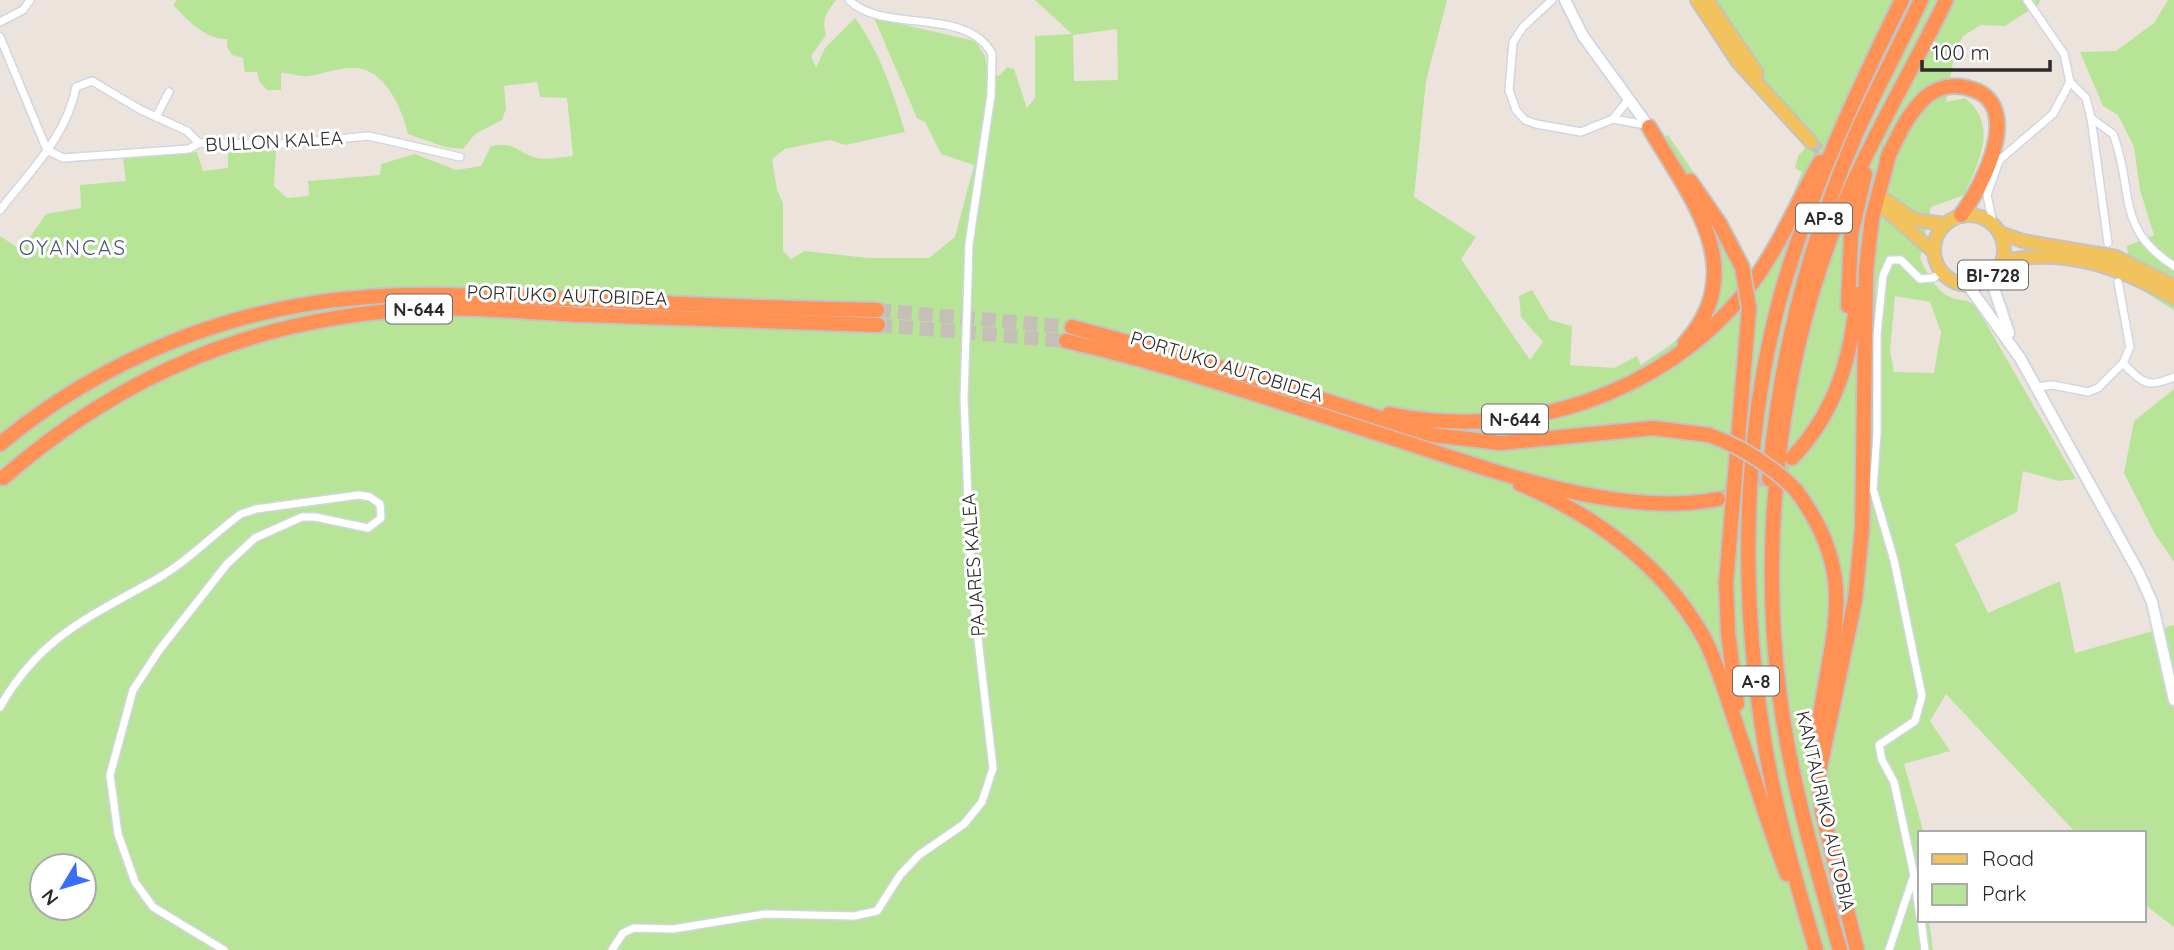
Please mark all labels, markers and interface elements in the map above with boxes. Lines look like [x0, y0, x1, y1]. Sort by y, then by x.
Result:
scale bar [1922, 28, 2050, 72]
text: 100 m [1932, 39, 1990, 65]
street label: BULLON KALEA [205, 125, 343, 157]
road number: AP-8 [1796, 204, 1852, 232]
district label: OYANCAS [19, 234, 127, 260]
road number: BI-728 [1958, 260, 2028, 290]
street label: PORTUKO AUTOBIDEA [466, 280, 668, 310]
road number: N-644 [386, 295, 452, 324]
street label: PORTUKO AUTOBIDEA [1128, 325, 1326, 407]
road number: N-644 [1482, 404, 1548, 433]
street label: PAJARES KALEA [956, 493, 990, 637]
road number: A-8 [1733, 666, 1779, 696]
street label: KANTAURIKO AUTOBIA [1791, 708, 1861, 914]
legend [1918, 831, 2146, 922]
text: Road [1982, 845, 2034, 871]
north arrow [28, 852, 98, 922]
text: Park [1982, 880, 2026, 906]
text: N [36, 885, 63, 910]

